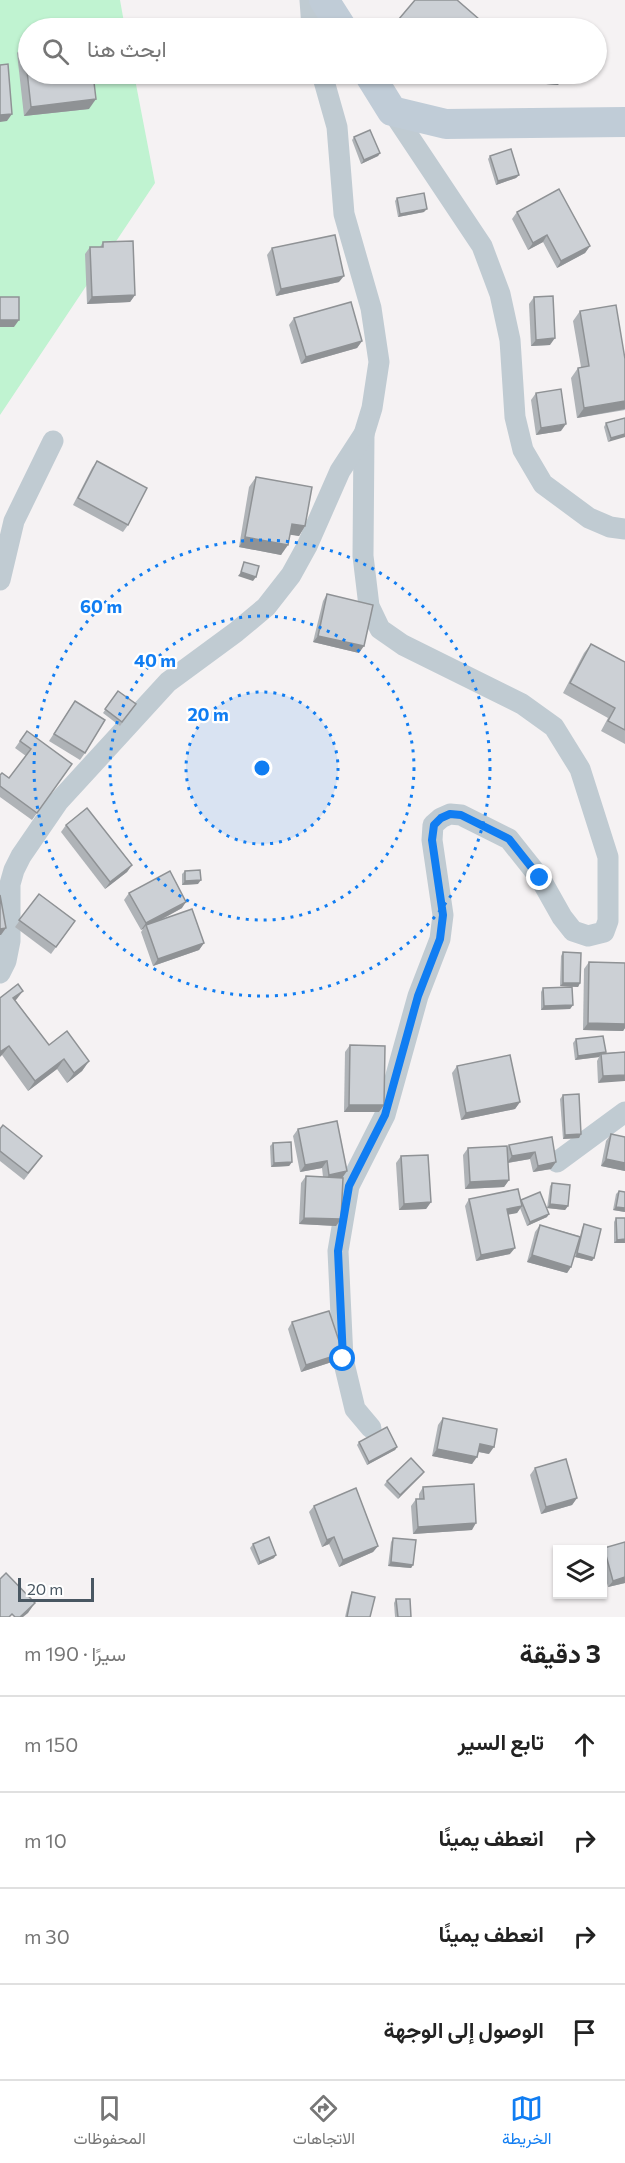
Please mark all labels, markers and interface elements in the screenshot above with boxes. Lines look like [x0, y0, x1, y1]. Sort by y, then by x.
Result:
search box [18, 18, 607, 84]
icon: search [39, 35, 72, 68]
text: ابحث هنا [87, 35, 167, 62]
text: 60 m [80, 595, 122, 617]
text: 40 m [134, 649, 176, 671]
text: 20 m [187, 703, 229, 725]
centre of rings [252, 758, 272, 778]
route end [526, 864, 552, 890]
route start [329, 1345, 355, 1371]
map controls [553, 1545, 607, 1599]
button: layers [553, 1545, 607, 1599]
scale bar [18, 1575, 94, 1602]
text: 20 m [27, 1579, 63, 1598]
text: 3 دقيقة [520, 1637, 601, 1668]
text: سيرًا · 190 m [24, 1641, 126, 1665]
text: تابع السير [458, 1728, 544, 1755]
icon: ahead [568, 1728, 601, 1761]
text: 150 m [24, 1732, 78, 1756]
text: انعطف يمينًا [438, 1824, 544, 1851]
icon: right [568, 1824, 601, 1857]
text: 10 m [24, 1828, 67, 1852]
text: انعطف يمينًا [438, 1920, 544, 1947]
icon: right [568, 1920, 601, 1953]
text: 30 m [24, 1924, 70, 1948]
text: الوصول إلى الوجهة [384, 2016, 544, 2043]
icon: arrive [568, 2016, 601, 2049]
tab: المحفوظات [74, 2092, 146, 2153]
tab: الاتجاهات [293, 2092, 355, 2153]
tab: الخريطة [502, 2092, 551, 2153]

